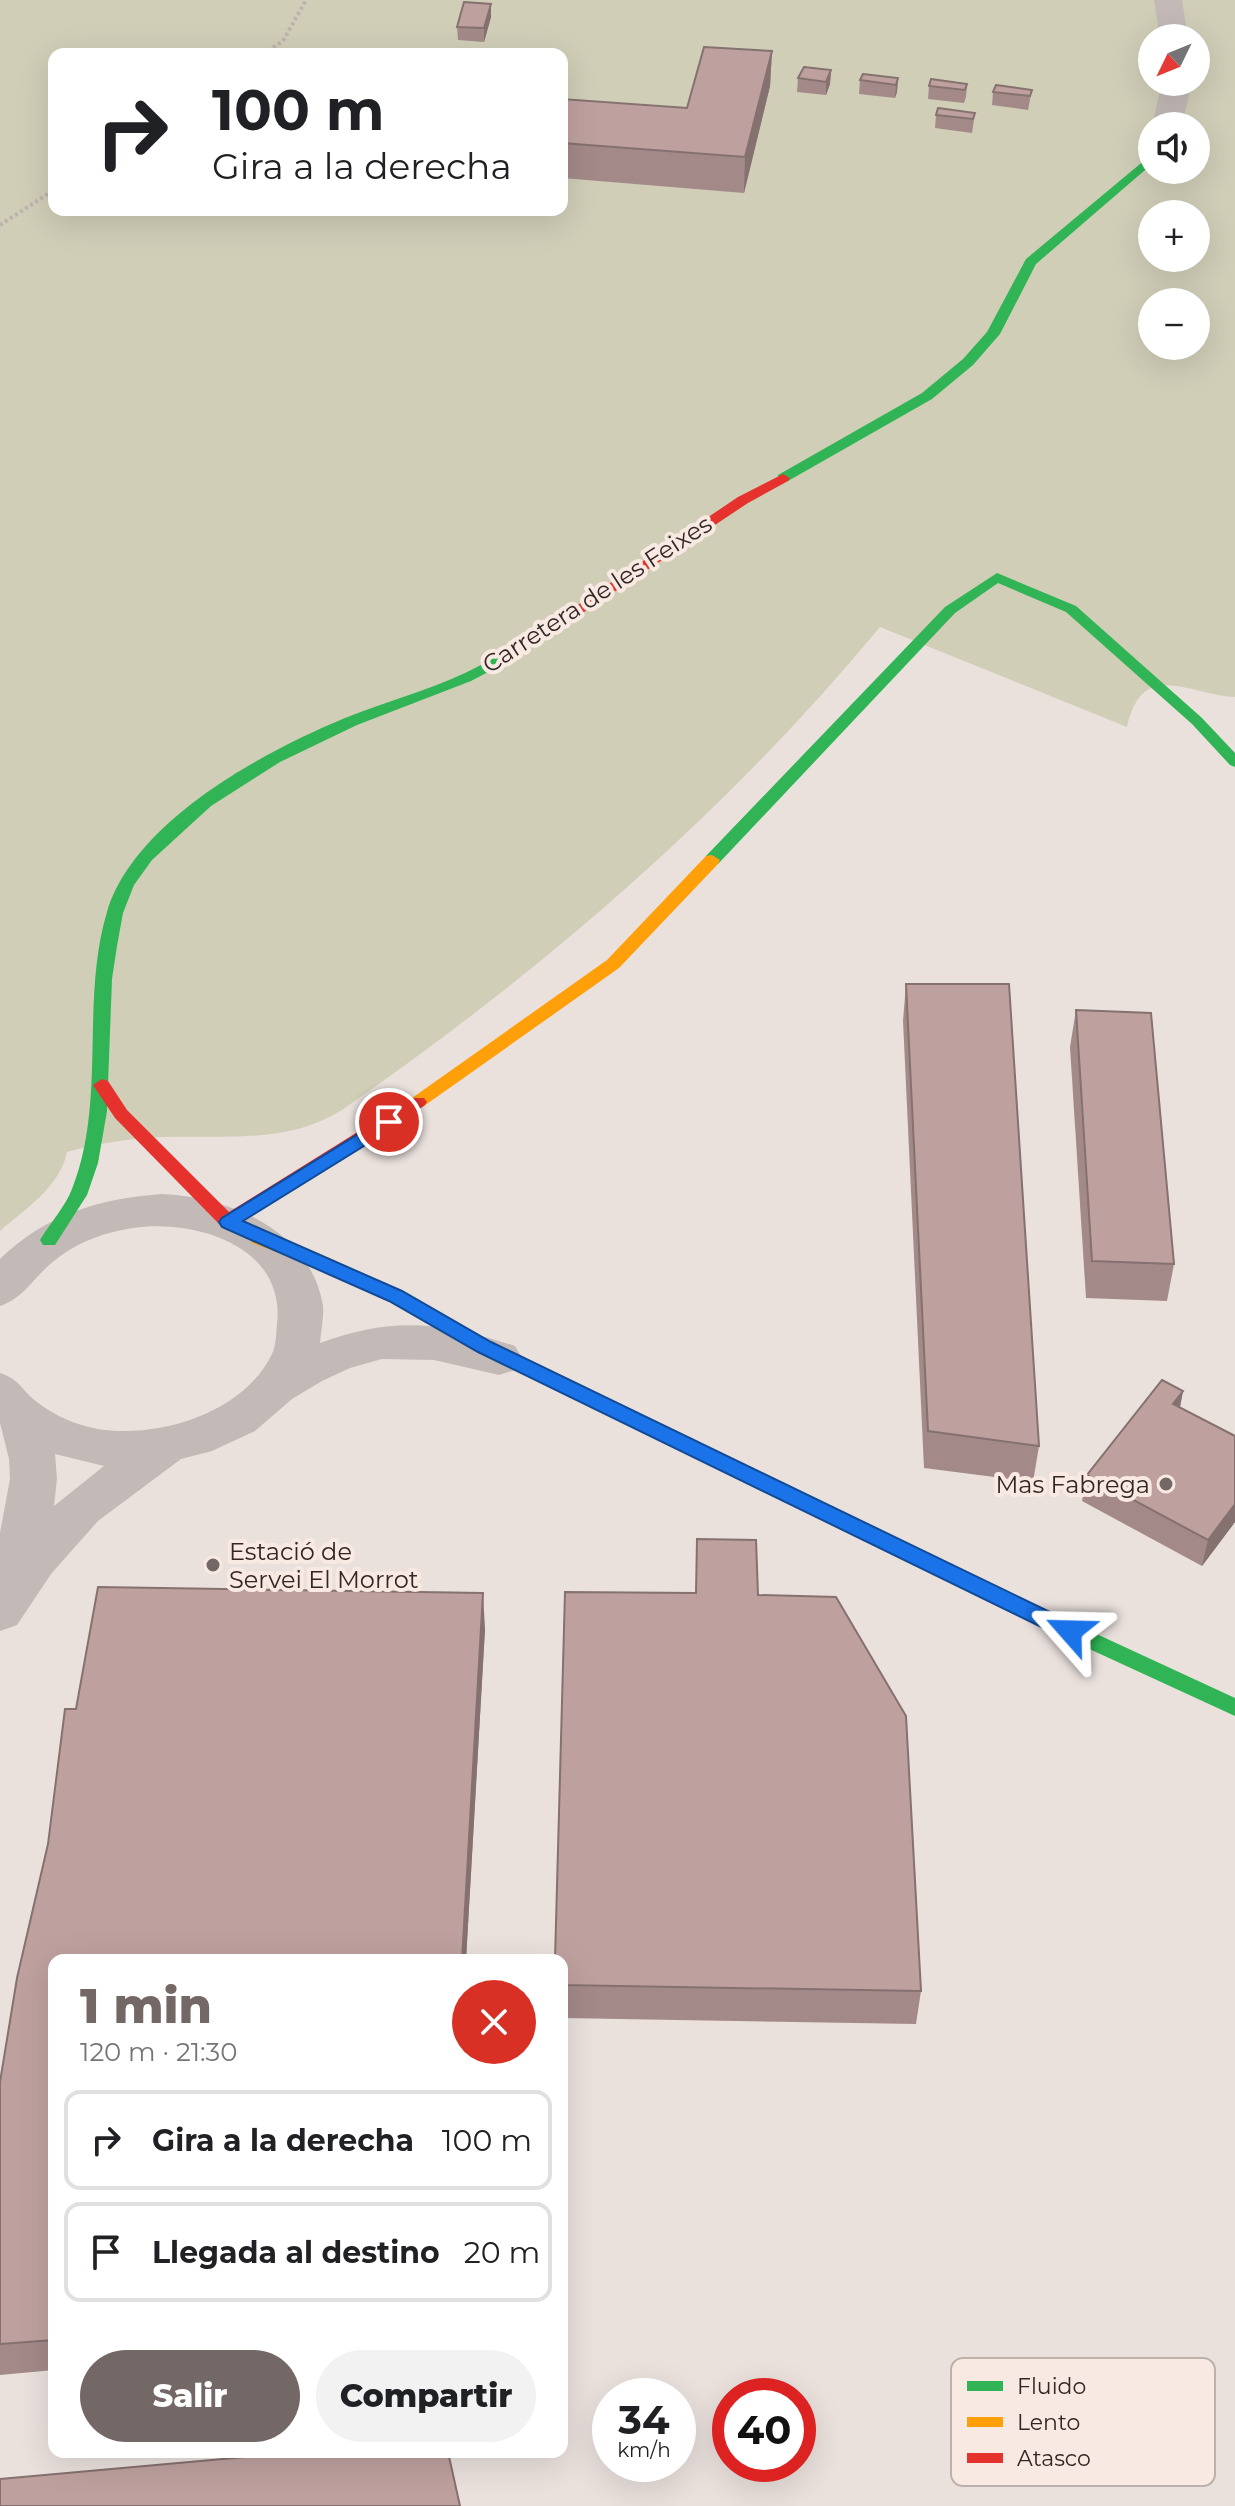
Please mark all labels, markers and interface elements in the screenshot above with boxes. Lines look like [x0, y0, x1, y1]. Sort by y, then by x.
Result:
north arrow [1138, 24, 1210, 96]
map controls [1138, 24, 1210, 360]
text: 100 m [212, 76, 385, 144]
icon: right [80, 80, 184, 184]
button: sound [1138, 112, 1210, 184]
text: Gira a la derecha [212, 144, 512, 188]
button: + [1138, 200, 1210, 272]
button: − [1138, 288, 1210, 360]
street label: Carretera de les Feixes [477, 509, 717, 679]
pin [355, 1088, 423, 1156]
icon: arrive [367, 1100, 411, 1144]
place label: Mas Fabrega [995, 1470, 1150, 1499]
marker: Mas Fabrega [1157, 1475, 1175, 1493]
place label: Estació de Servei El Morrot [229, 1537, 419, 1594]
marker: Estació de Servei El Morrot [204, 1556, 222, 1574]
position arrow [1028, 1589, 1112, 1673]
text: 1 min [80, 1977, 212, 2035]
button: close [452, 1980, 536, 2064]
text: 120 m · 21:30 [80, 2036, 237, 2068]
icon: right [84, 2118, 128, 2162]
text: Gira a la derecha [152, 2122, 414, 2159]
text: 100 m [442, 2122, 532, 2159]
icon: arrive [84, 2230, 128, 2274]
text: Llegada al destino [152, 2234, 440, 2271]
text: 20 m [464, 2234, 540, 2271]
button: Salir [80, 2350, 300, 2442]
button: Compartir [316, 2350, 536, 2442]
legend [951, 2358, 1215, 2486]
text: Fluido [1017, 2373, 1086, 2400]
speed limit sign: 40 [712, 2378, 816, 2482]
text: 34 [618, 2395, 670, 2444]
text: Lento [1017, 2409, 1080, 2436]
text: km/h [617, 2438, 671, 2462]
text: Atasco [1017, 2445, 1091, 2472]

